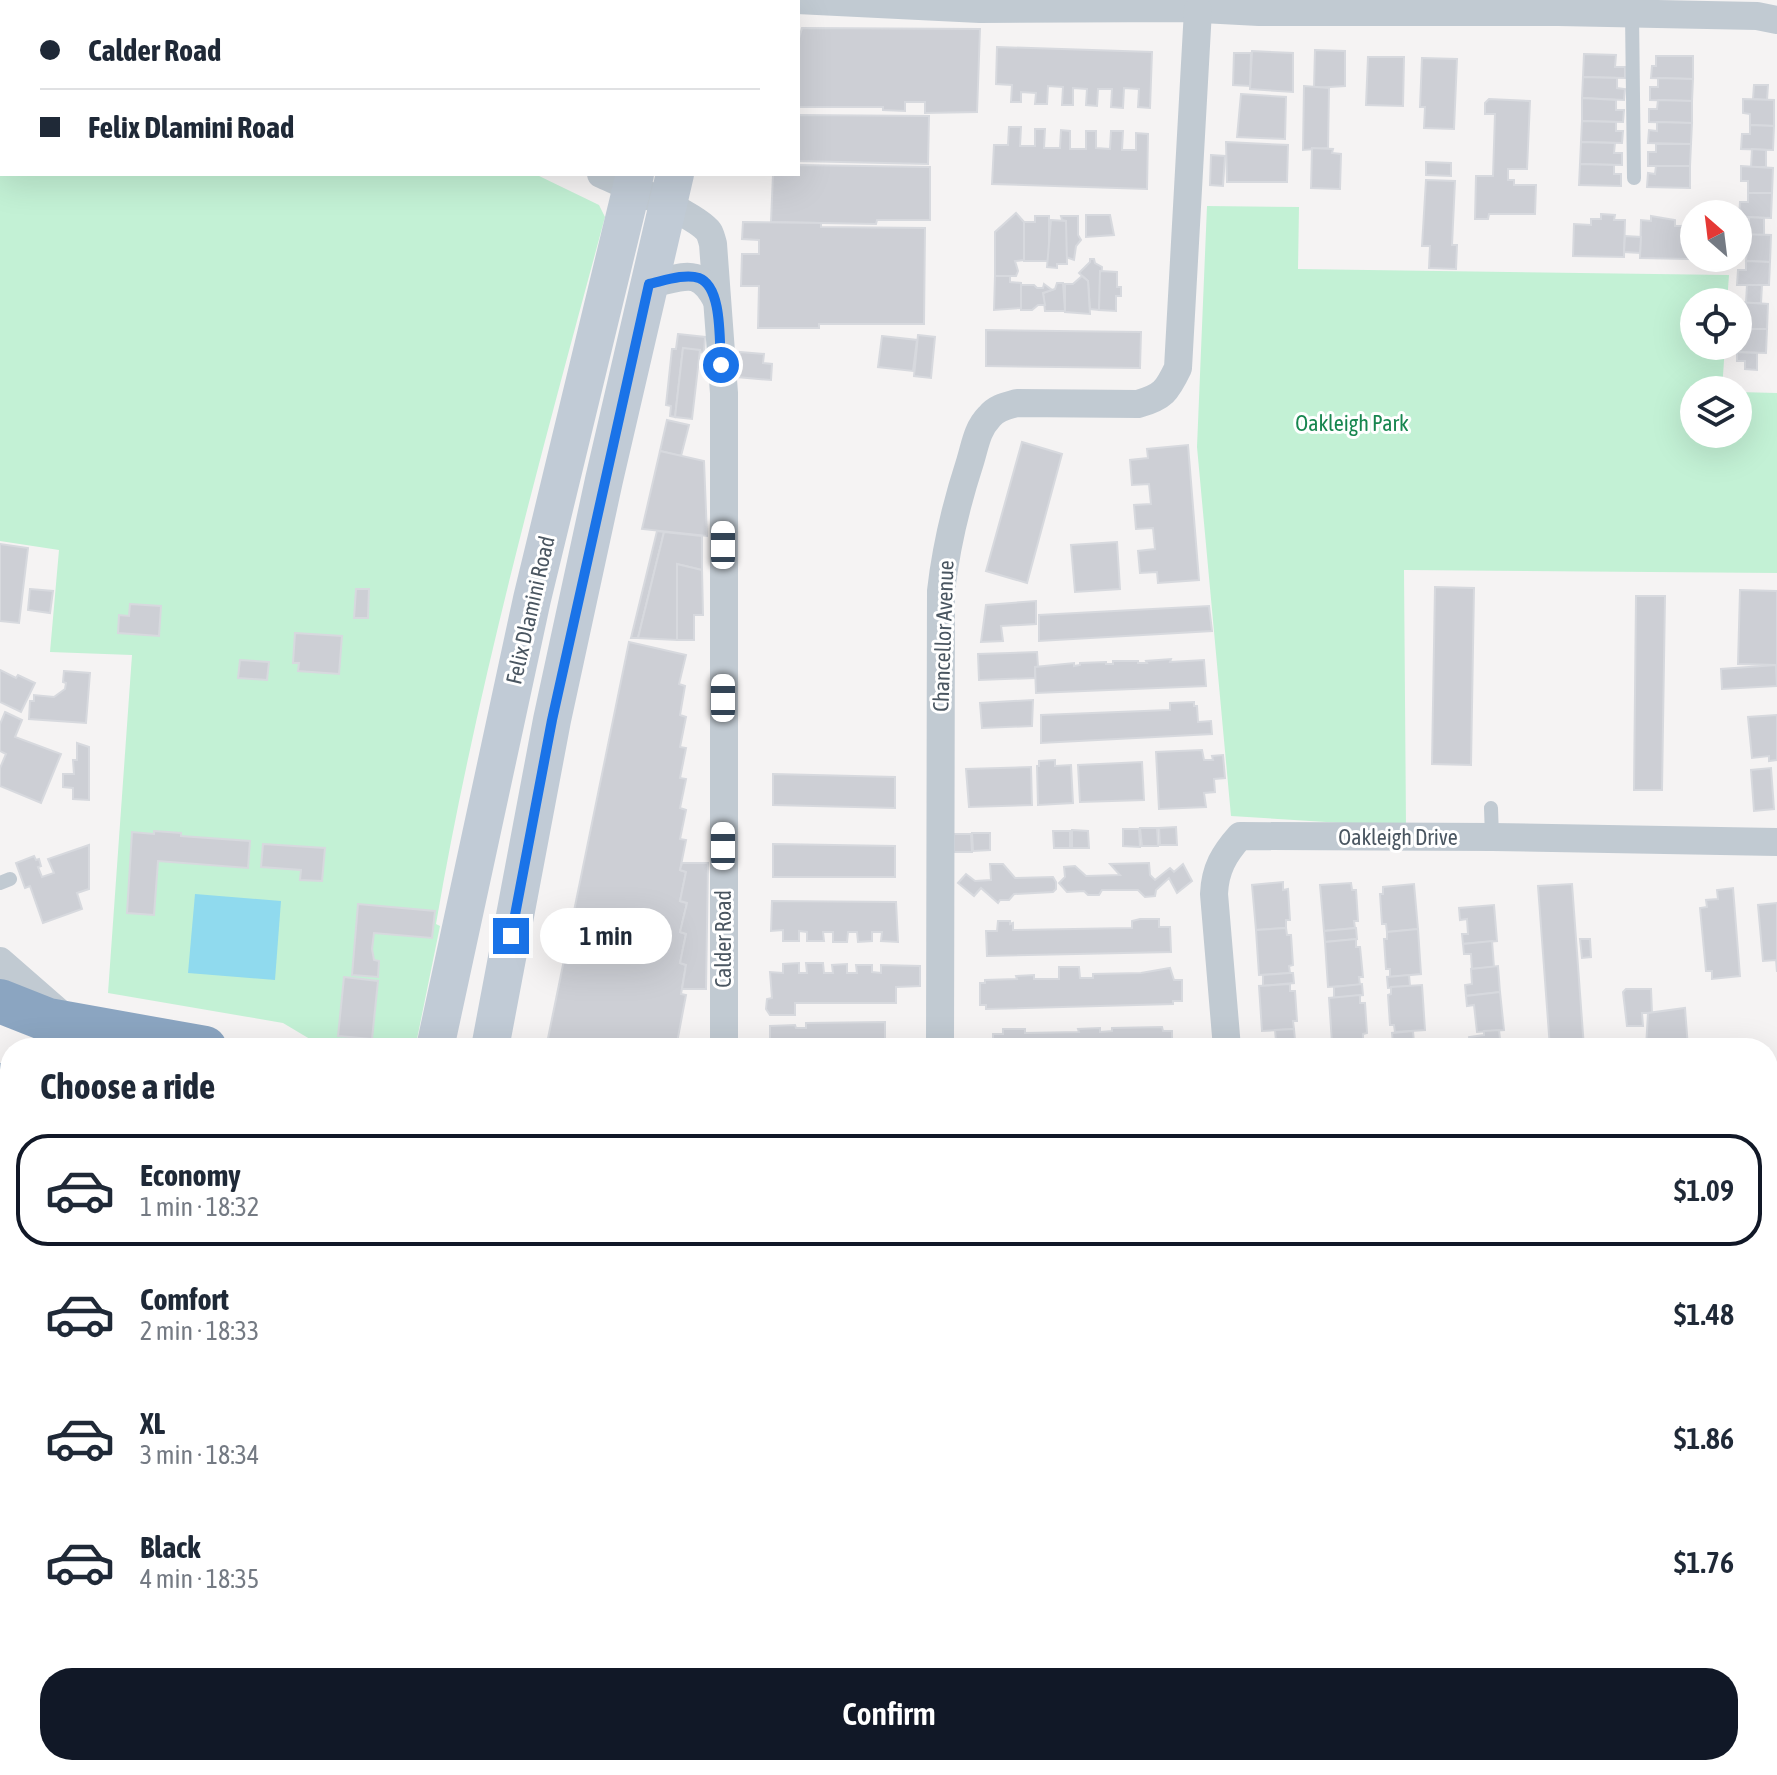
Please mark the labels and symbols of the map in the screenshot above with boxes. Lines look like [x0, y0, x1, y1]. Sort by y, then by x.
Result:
north arrow [1680, 200, 1752, 272]
route start [703, 347, 739, 383]
park label: Oakleigh Park [1295, 410, 1409, 436]
car [711, 521, 735, 569]
street label: Felix Dlamini Road [500, 533, 560, 687]
street label: Chancellor Avenue [927, 560, 959, 712]
car [711, 674, 735, 722]
car [711, 822, 735, 870]
street label: Oakleigh Drive [1338, 824, 1458, 850]
street label: Calder Road [710, 890, 736, 988]
callout: 1 min [539, 908, 671, 964]
route end [493, 918, 529, 954]

